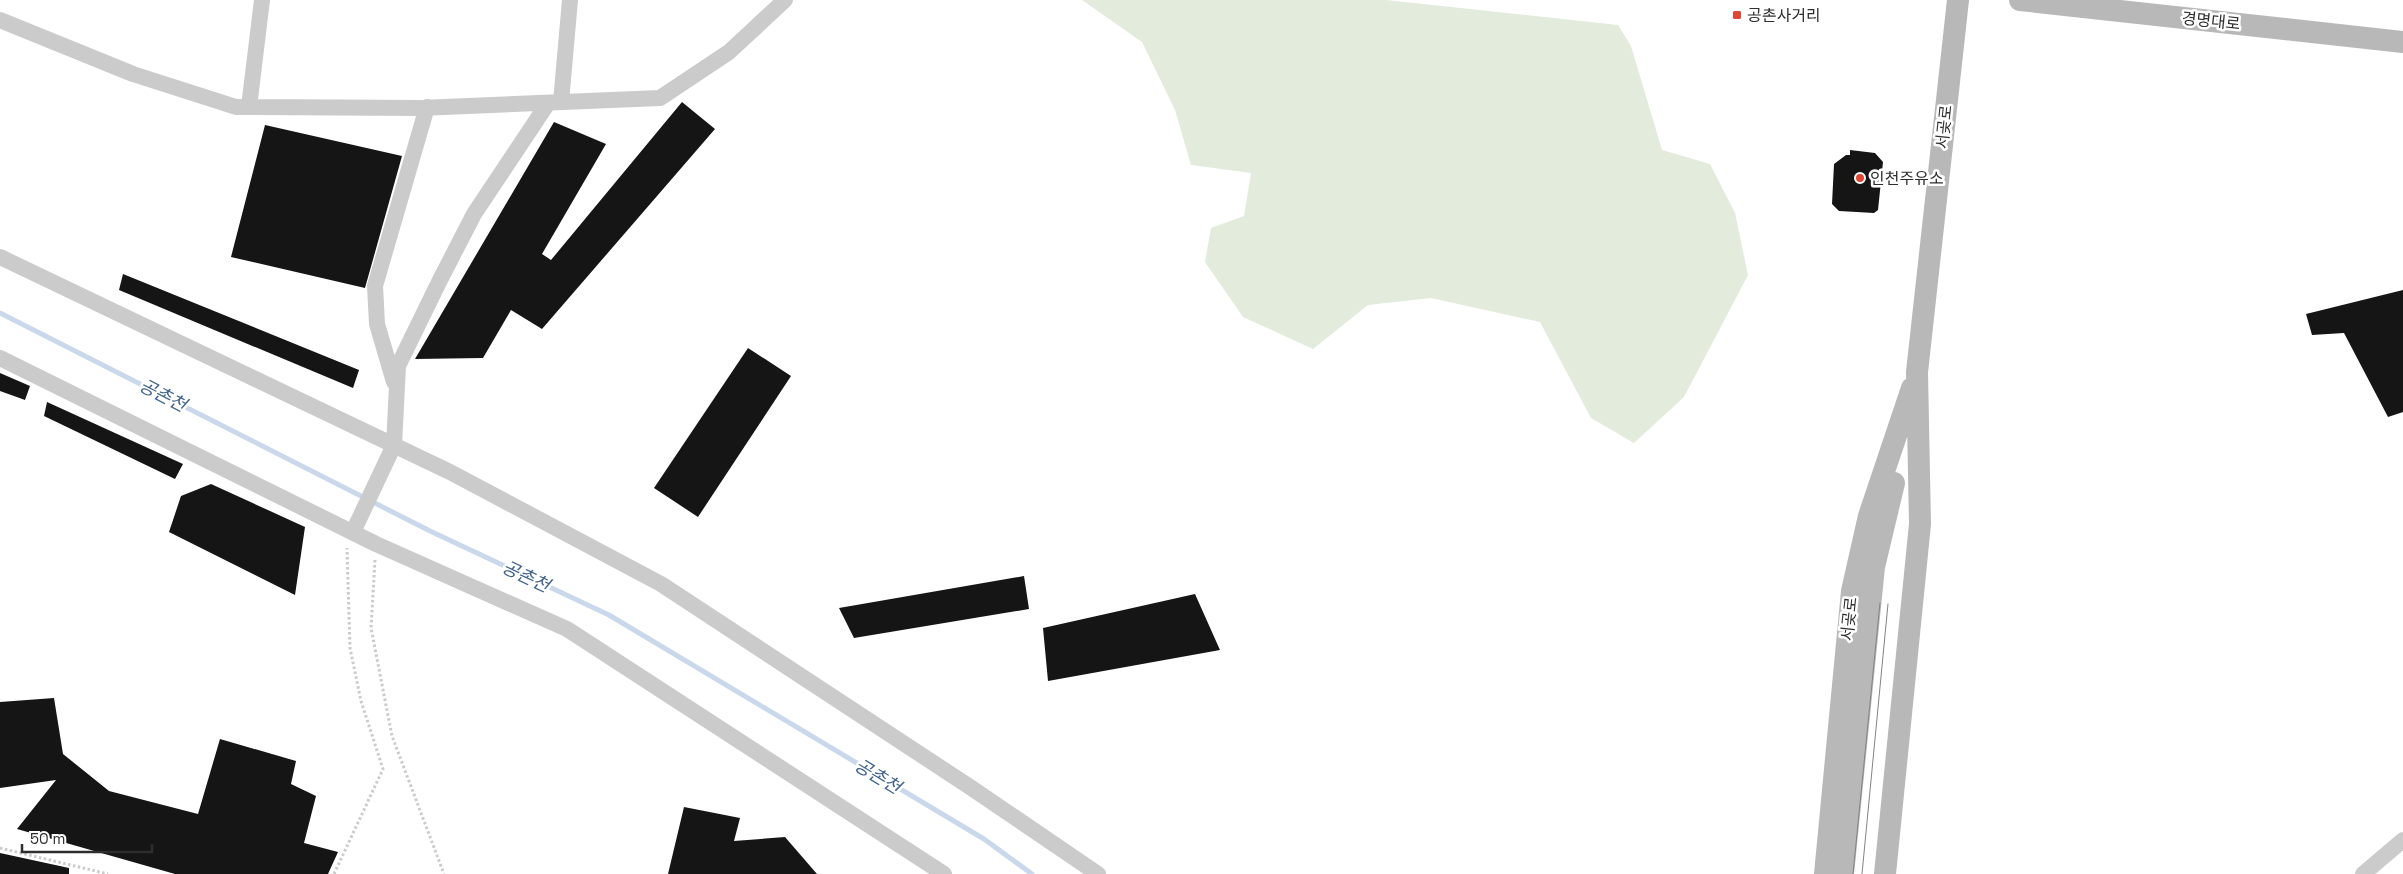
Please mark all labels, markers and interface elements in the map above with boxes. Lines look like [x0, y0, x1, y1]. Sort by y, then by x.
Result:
place label: 공촌사거리 [1747, 5, 1821, 26]
street label: 경명대로 [2181, 7, 2242, 35]
marker: 공촌사거리 [1731, 9, 1743, 21]
street label: 서곶로 [1931, 104, 1957, 150]
place label: 인천주유소 [1870, 168, 1944, 189]
marker: 인천주유소 [1854, 172, 1866, 184]
water label: 공촌천 [136, 373, 193, 418]
water label: 공촌천 [499, 555, 556, 598]
street label: 서곶로 [1836, 596, 1862, 642]
water label: 공촌천 [851, 753, 907, 800]
scale bar [22, 822, 152, 854]
text: 50 m [30, 829, 65, 848]

